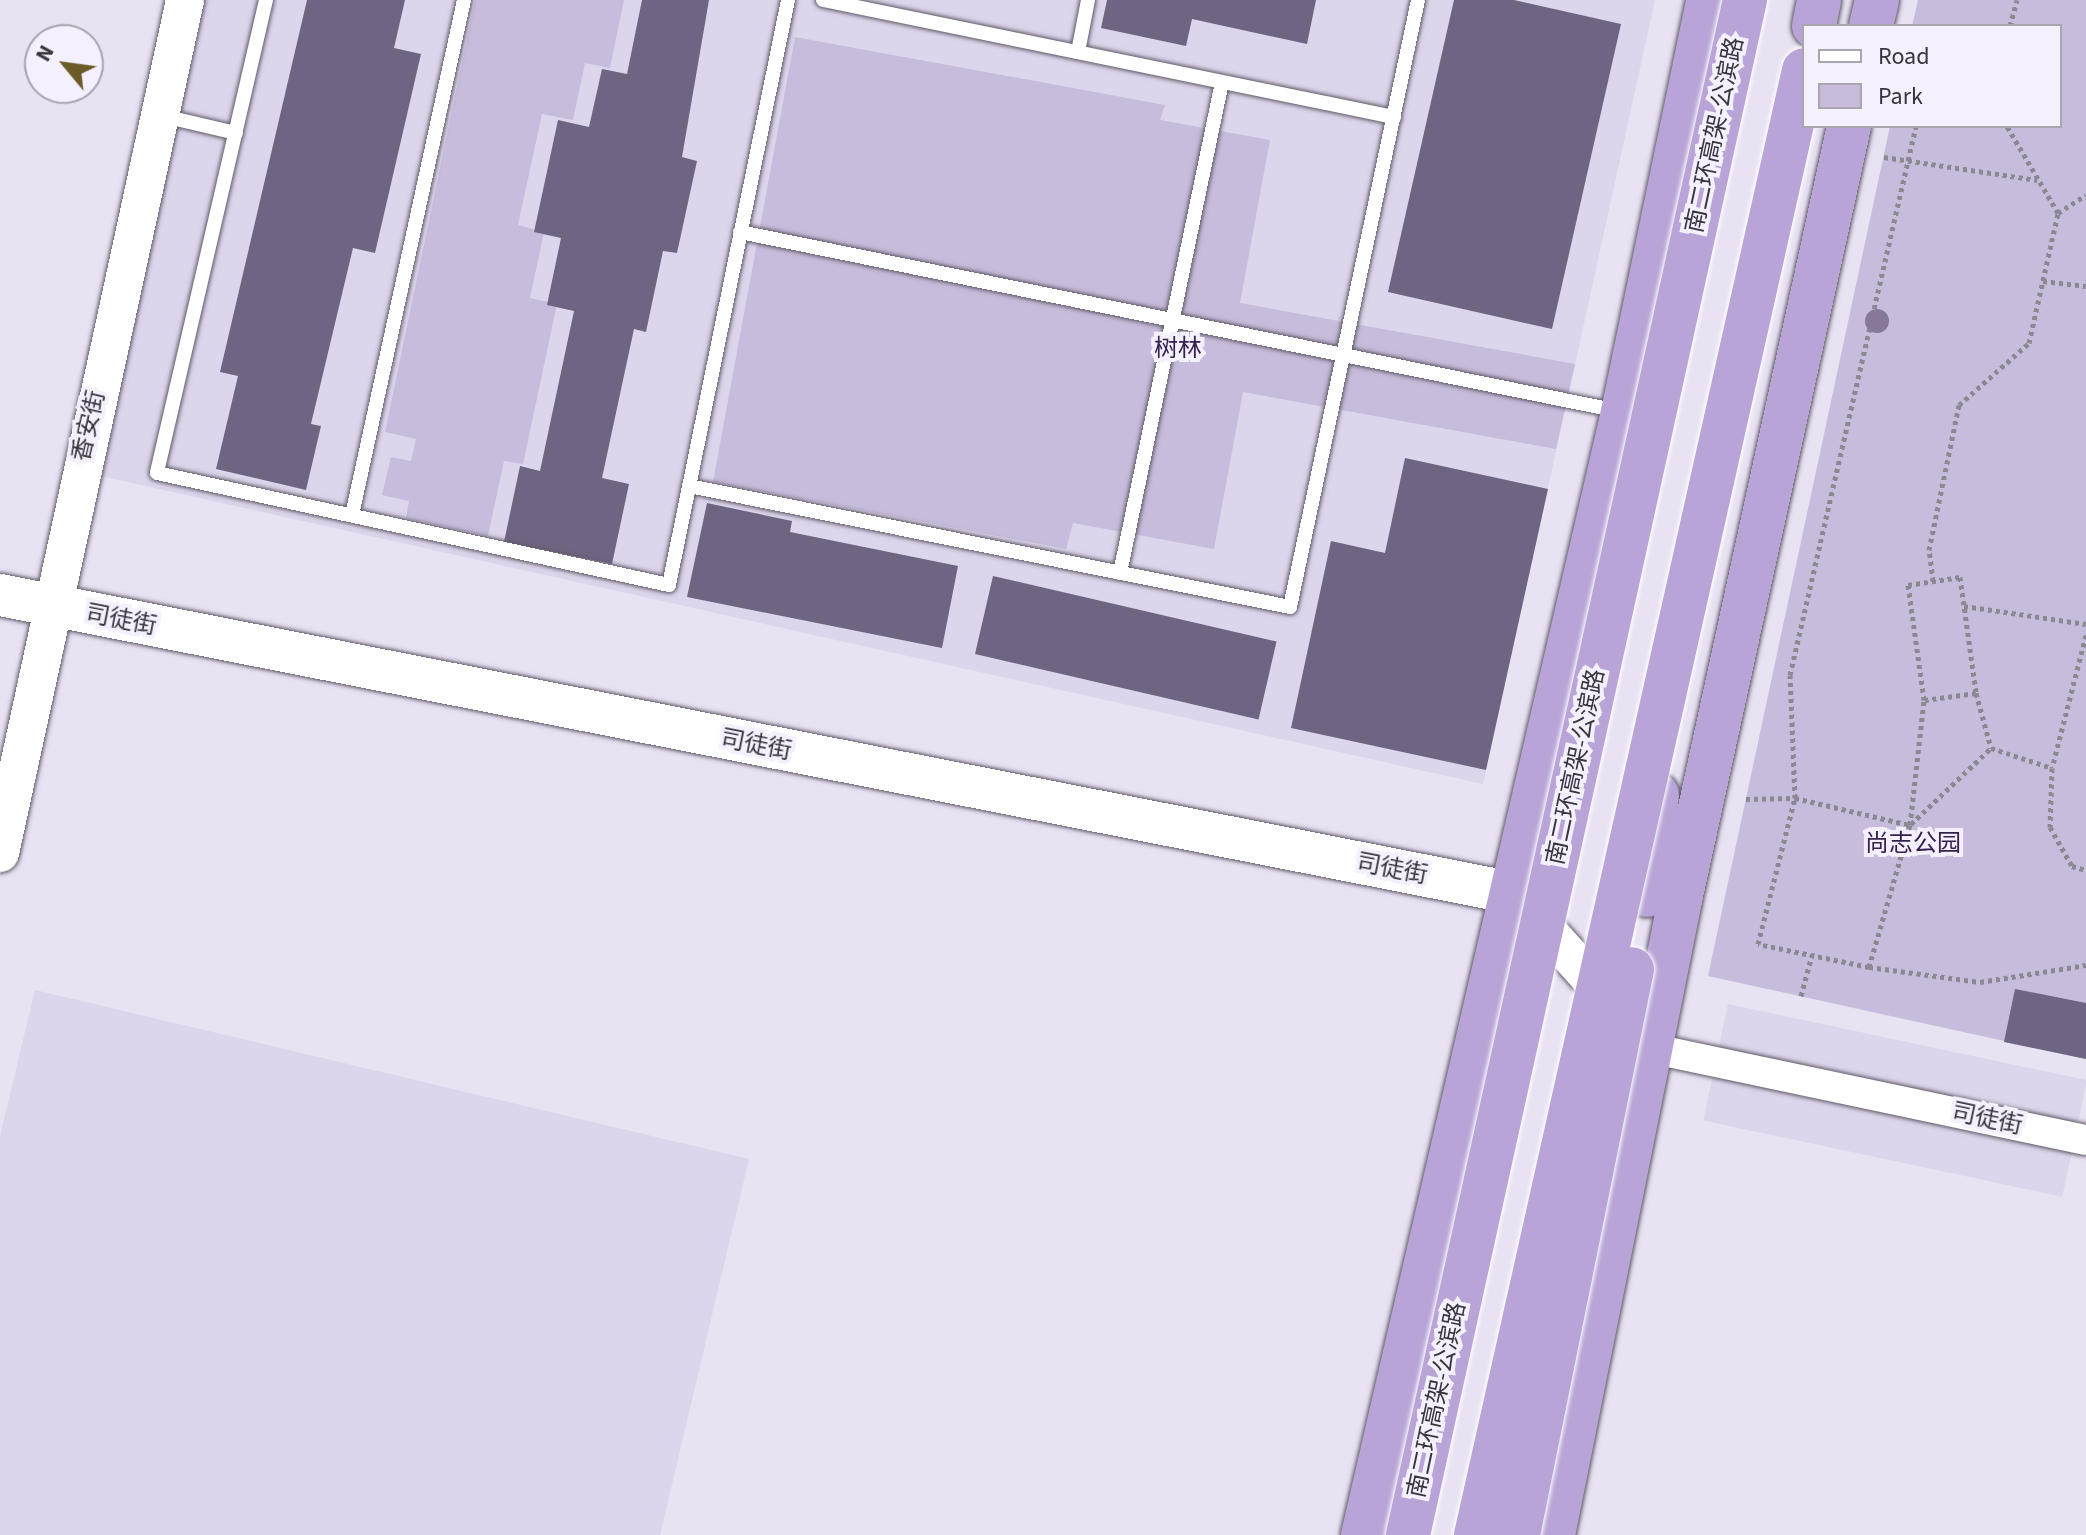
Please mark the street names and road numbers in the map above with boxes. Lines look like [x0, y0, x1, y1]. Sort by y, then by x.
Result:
street label: 南二环高架-公滨路 [1680, 34, 1750, 236]
street label: 香安街 [67, 388, 111, 464]
street label: 司徒街 [83, 599, 159, 641]
street label: 南二环高架-公滨路 [1541, 666, 1611, 868]
street label: 司徒街 [718, 724, 794, 766]
street label: 司徒街 [1354, 848, 1430, 890]
street label: 司徒街 [1949, 1097, 2025, 1141]
street label: 南二环高架-公滨路 [1402, 1299, 1472, 1501]

